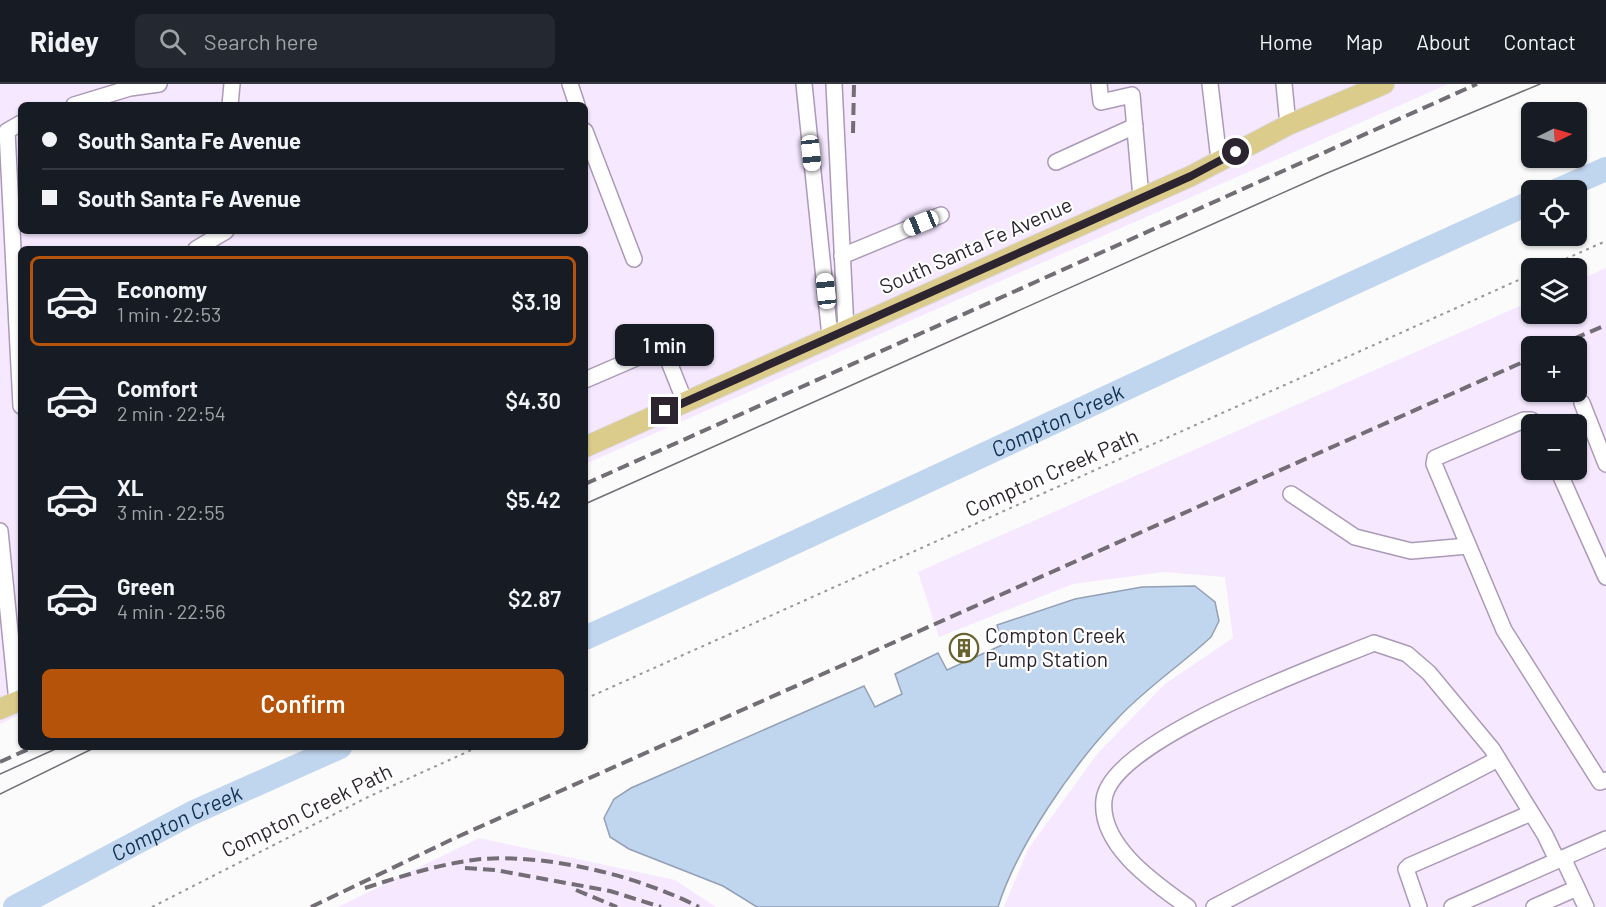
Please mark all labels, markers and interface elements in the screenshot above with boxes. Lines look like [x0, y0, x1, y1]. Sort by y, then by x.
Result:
search box [135, 14, 555, 68]
text: Ridey [30, 24, 99, 58]
icon: search [156, 25, 189, 58]
text: Search here [204, 28, 318, 54]
text: Home [1259, 29, 1313, 54]
text: Map [1346, 29, 1383, 54]
text: About [1416, 29, 1471, 54]
text: Contact [1504, 29, 1576, 54]
north arrow [1521, 102, 1587, 168]
map controls [1521, 102, 1587, 480]
text: South Santa Fe Avenue [78, 127, 301, 153]
car [800, 134, 822, 172]
route start [1222, 138, 1249, 165]
button: locate [1521, 180, 1587, 246]
text: South Santa Fe Avenue [78, 185, 301, 211]
street label: South Santa Fe Avenue [875, 191, 1076, 298]
car [901, 208, 941, 238]
button: layers [1521, 258, 1587, 324]
car [815, 272, 837, 310]
icon: car [45, 274, 99, 328]
text: Economy [117, 276, 207, 302]
text: $3.19 [511, 288, 561, 314]
text: 1 min · 22:53 [117, 302, 221, 326]
callout: 1 min [616, 324, 714, 366]
text: 1 min [643, 333, 686, 357]
button: + [1521, 336, 1587, 402]
icon: car [45, 373, 99, 427]
text: Comfort [117, 375, 198, 401]
water label: Compton Creek [987, 377, 1127, 462]
text: $4.30 [505, 387, 561, 413]
route end [651, 397, 678, 424]
text: 2 min · 22:54 [117, 401, 226, 425]
button: − [1521, 414, 1587, 480]
street label: Compton Creek Path [961, 422, 1142, 521]
icon: car [45, 472, 99, 526]
text: XL [117, 474, 143, 500]
text: $5.42 [506, 486, 561, 512]
text: 3 min · 22:55 [117, 500, 225, 524]
icon: car [45, 571, 99, 625]
text: Green [117, 573, 175, 599]
text: $2.87 [508, 585, 561, 611]
text: 4 min · 22:56 [117, 599, 225, 623]
place label: Compton Creek Pump Station [985, 622, 1126, 671]
building icon: Compton Creek Pump Station [948, 632, 980, 664]
button: Confirm [42, 669, 564, 738]
street label: Compton Creek Path [217, 757, 396, 862]
water label: Compton Creek [106, 778, 246, 866]

